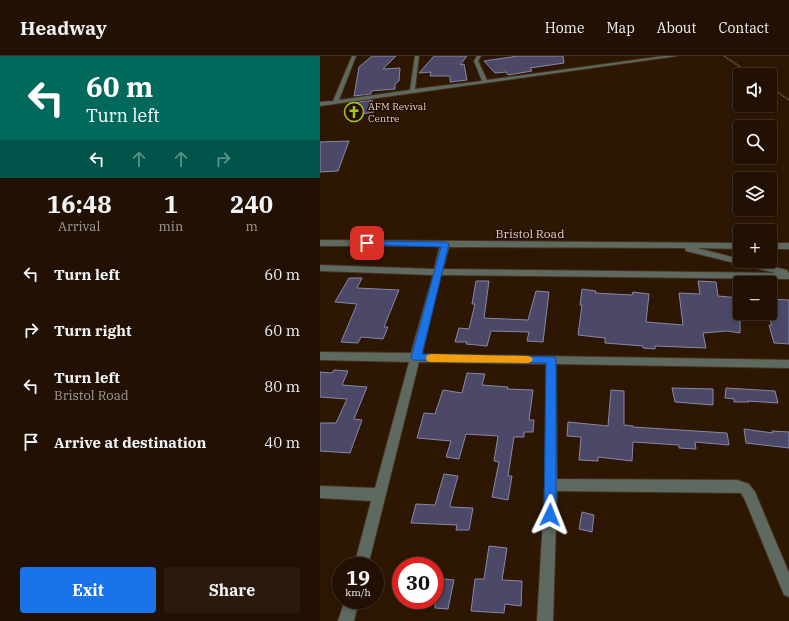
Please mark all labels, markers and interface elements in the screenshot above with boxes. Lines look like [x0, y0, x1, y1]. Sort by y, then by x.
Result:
text: Headway [20, 16, 107, 40]
text: Home [545, 19, 584, 37]
text: Map [606, 19, 635, 37]
text: About [657, 19, 696, 37]
text: Contact [718, 19, 769, 37]
text: 60 m [86, 68, 153, 105]
map controls [733, 68, 777, 320]
button: sound [733, 68, 777, 112]
icon: left [20, 72, 72, 124]
place label: AFM Revival Centre [368, 100, 426, 125]
church icon: AFM Revival Centre [343, 101, 365, 123]
text: Turn left [86, 104, 160, 127]
button: search [733, 120, 777, 164]
icon: left [86, 148, 108, 170]
icon: ahead [128, 148, 150, 170]
icon: ahead [170, 148, 192, 170]
icon: right [212, 148, 234, 170]
button: layers [733, 172, 777, 216]
text: 16:48 [47, 188, 112, 220]
text: 1 [164, 188, 178, 220]
text: 240 [230, 188, 273, 220]
text: Arrival [58, 218, 100, 235]
text: min [158, 218, 183, 235]
text: m [245, 218, 258, 235]
button: + [733, 224, 777, 268]
pin [350, 226, 384, 260]
street label: Bristol Road [496, 226, 564, 241]
icon: arrive [356, 232, 378, 254]
icon: left [20, 263, 42, 285]
text: Turn left [54, 265, 120, 284]
text: 60 m [264, 265, 300, 284]
button: − [733, 276, 777, 320]
icon: right [20, 319, 42, 341]
text: Turn right [54, 321, 132, 340]
text: 60 m [264, 321, 300, 340]
text: Turn left [54, 368, 120, 387]
icon: left [20, 375, 42, 397]
text: 80 m [264, 377, 300, 396]
text: Bristol Road [54, 387, 129, 404]
icon: arrive [20, 431, 42, 453]
text: Arrive at destination [54, 433, 206, 452]
text: 40 m [264, 433, 300, 452]
position arrow [529, 494, 571, 536]
speed limit sign: 30 [392, 557, 444, 609]
text: 19 [346, 564, 370, 591]
button: Exit [20, 567, 156, 613]
button: Share [164, 567, 300, 613]
text: km/h [345, 586, 371, 599]

